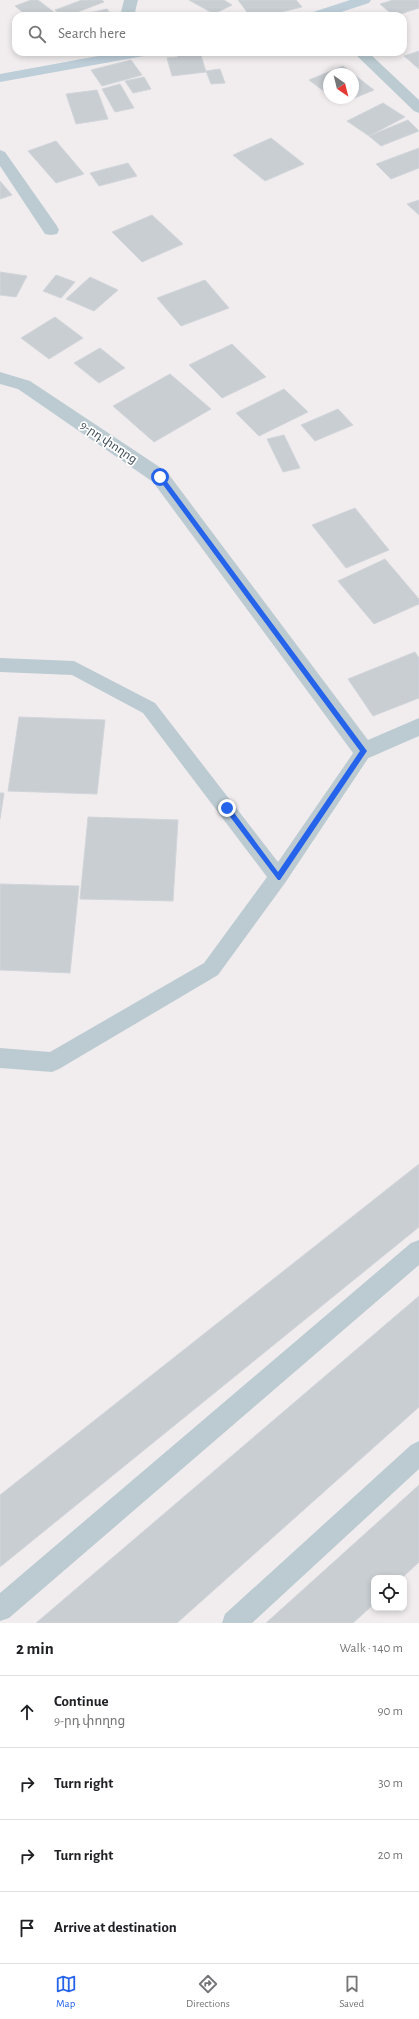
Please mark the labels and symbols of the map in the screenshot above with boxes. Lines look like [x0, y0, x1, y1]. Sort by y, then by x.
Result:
north arrow [323, 68, 359, 104]
street label: 9-րդ փողոց [78, 419, 140, 466]
route start [151, 468, 169, 486]
route end [218, 799, 236, 817]

